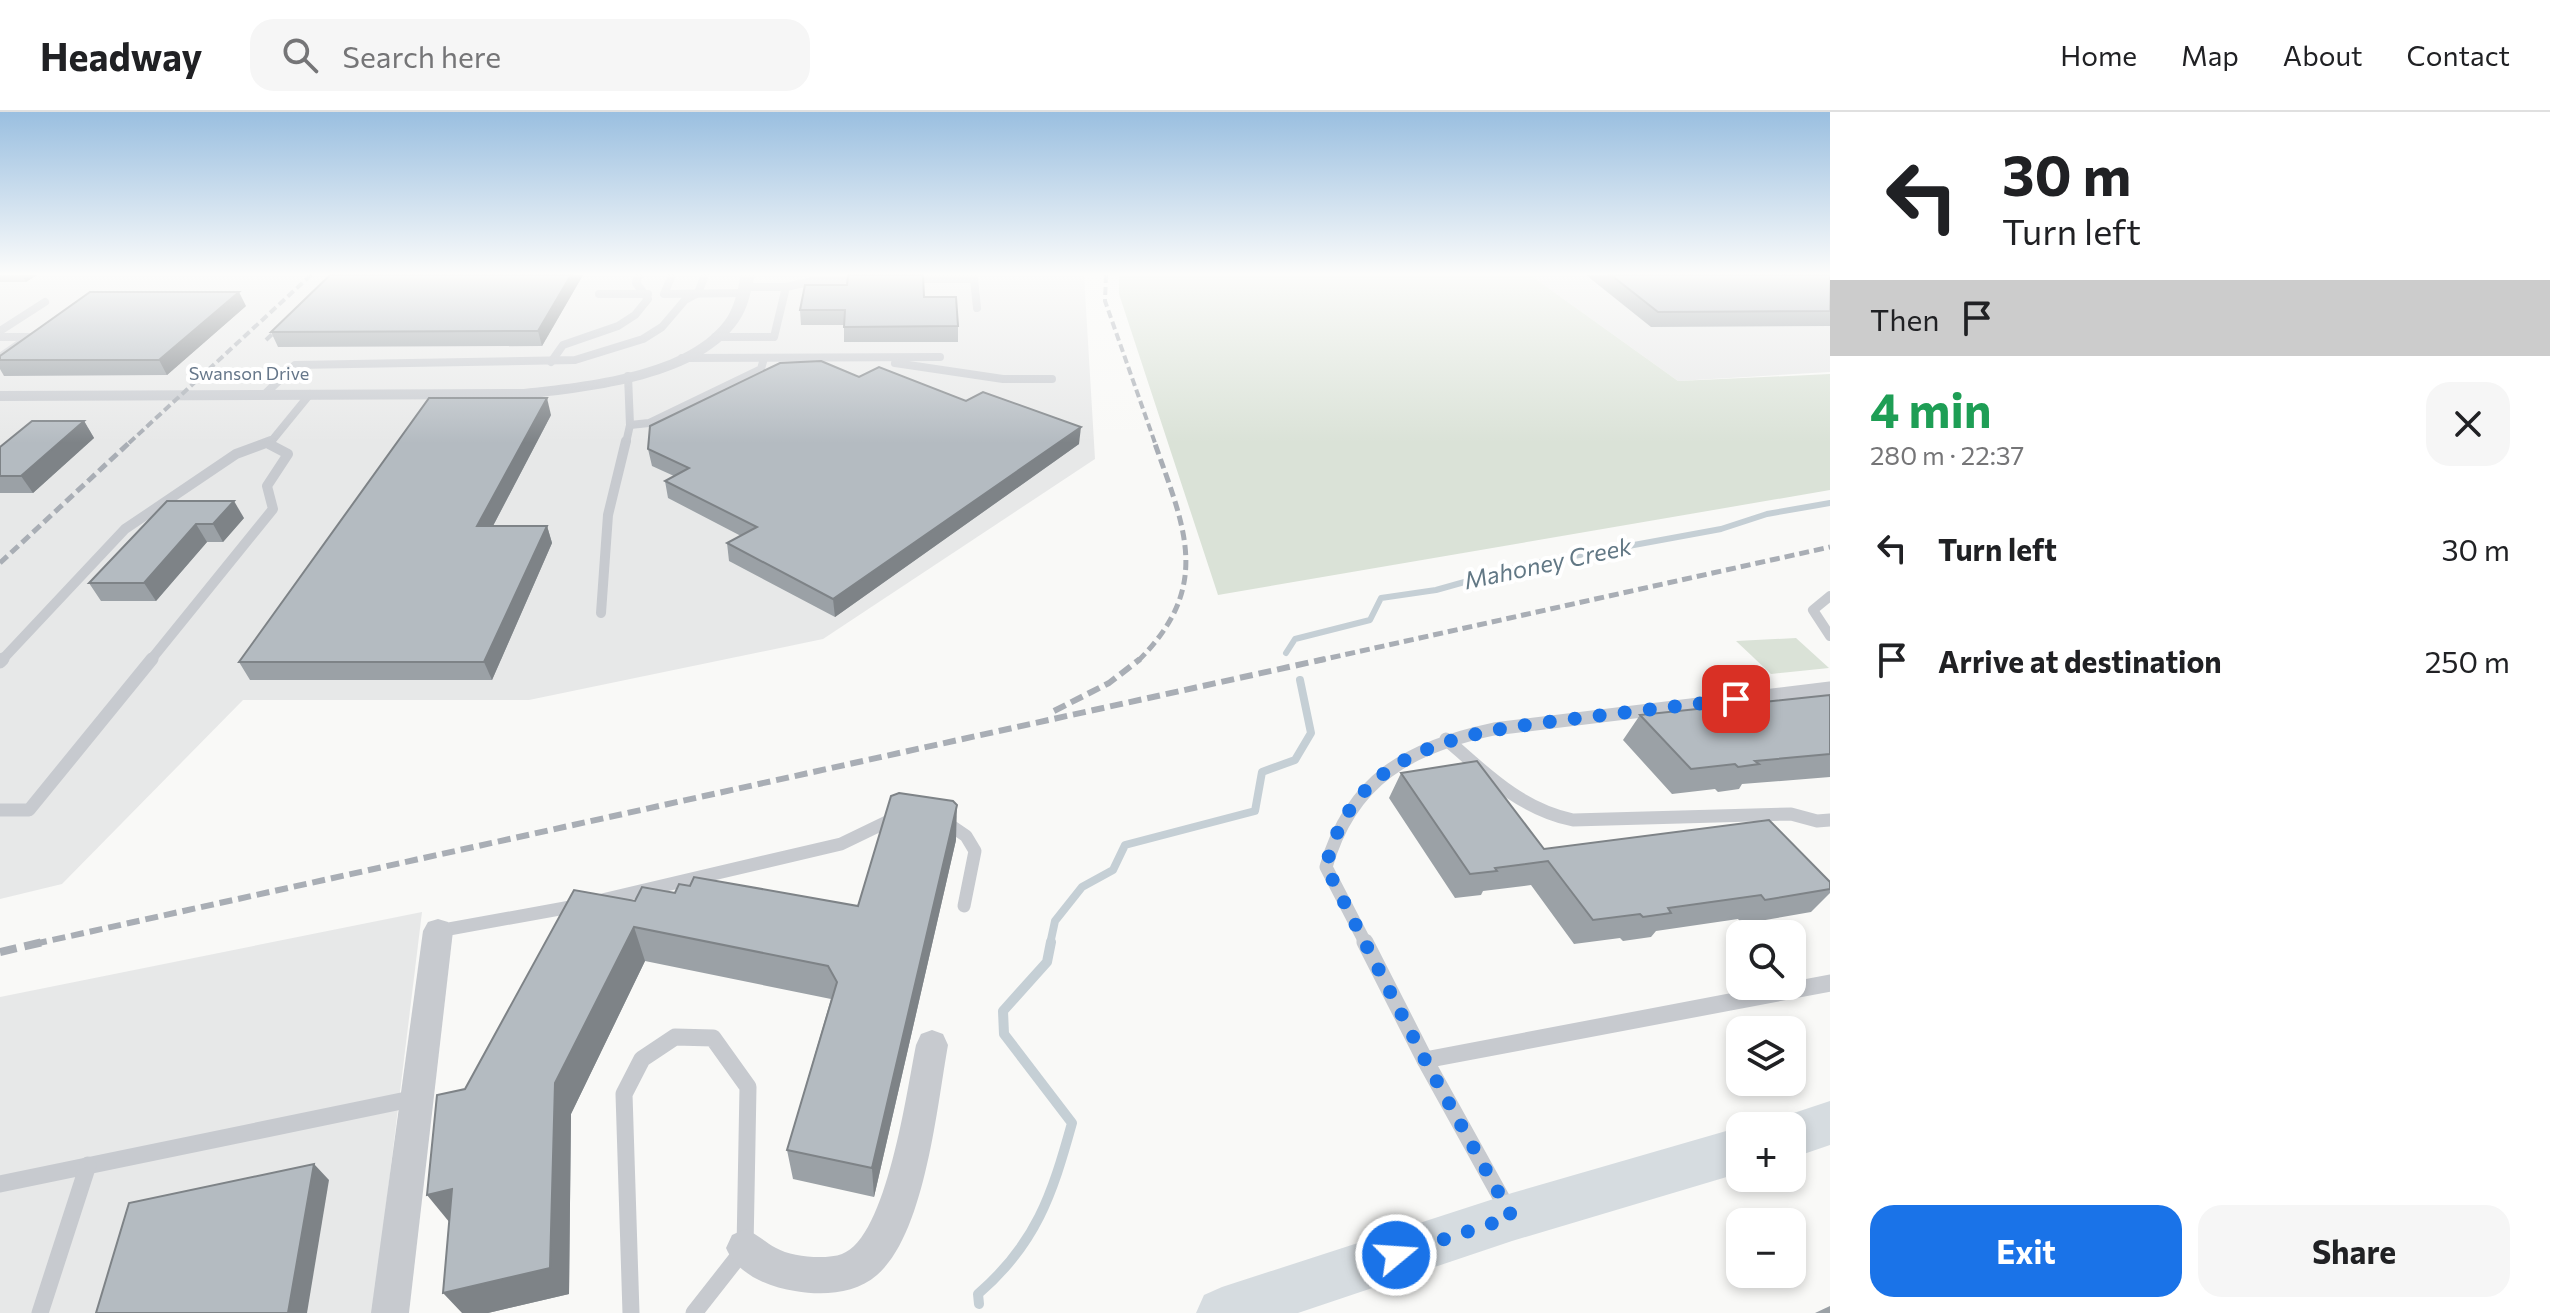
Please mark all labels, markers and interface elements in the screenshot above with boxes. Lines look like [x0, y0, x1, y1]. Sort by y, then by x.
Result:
search box [250, 19, 810, 91]
text: Headway [40, 32, 202, 79]
icon: search [278, 33, 322, 77]
text: Search here [342, 37, 501, 74]
text: Home [2060, 38, 2137, 72]
text: Map [2181, 38, 2239, 72]
text: About [2283, 38, 2363, 72]
text: Contact [2407, 38, 2510, 72]
text: 30 m [2002, 139, 2131, 208]
icon: left [1870, 144, 1974, 248]
text: Turn left [2002, 208, 2141, 252]
icon: arrive [1955, 296, 1999, 340]
text: Then [1870, 300, 1939, 337]
street label: Swanson Drive [189, 362, 309, 384]
text: 4 min [1870, 379, 1992, 438]
button: close [2426, 382, 2510, 466]
text: 280 m · 22:37 [1870, 439, 2024, 470]
icon: left [1870, 526, 1914, 570]
water label: Mahoney Creek [1461, 530, 1635, 594]
text: Turn left [1938, 530, 2057, 567]
text: 30 m [2441, 530, 2510, 567]
icon: arrive [1870, 638, 1914, 682]
text: Arrive at destination [1938, 642, 2222, 679]
text: 250 m [2425, 642, 2510, 679]
pin [1702, 665, 1770, 733]
icon: arrive [1714, 677, 1758, 721]
map controls [1726, 920, 1806, 1288]
button: search [1726, 920, 1806, 1000]
button: layers [1726, 1016, 1806, 1096]
button: + [1726, 1112, 1806, 1192]
button: Exit [1870, 1205, 2182, 1297]
button: Share [2198, 1205, 2510, 1297]
button: − [1726, 1208, 1806, 1288]
position arrow [1354, 1213, 1438, 1297]

